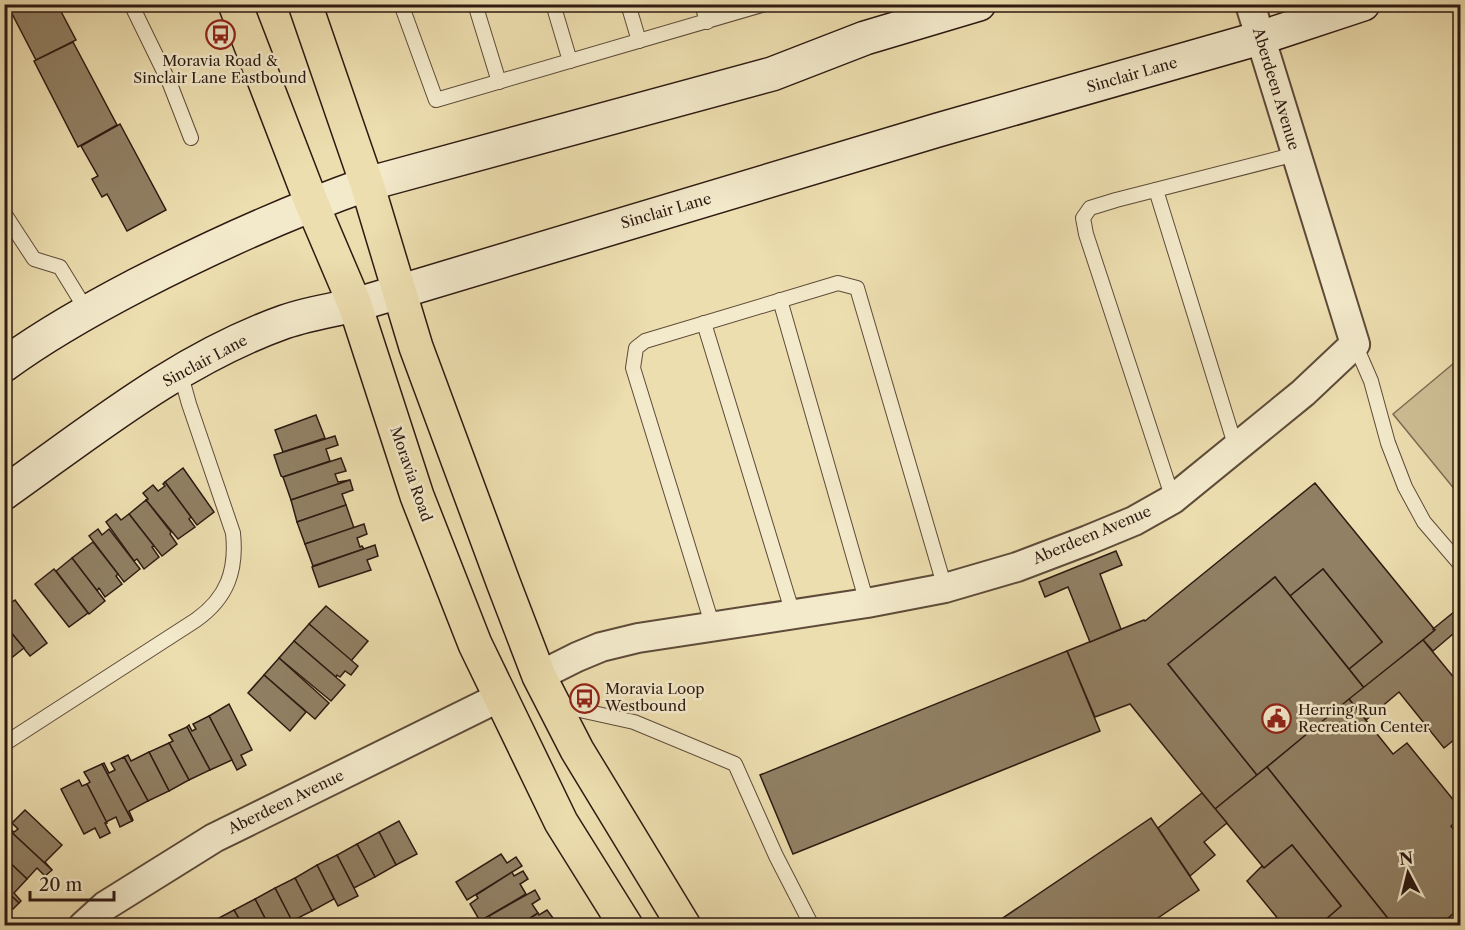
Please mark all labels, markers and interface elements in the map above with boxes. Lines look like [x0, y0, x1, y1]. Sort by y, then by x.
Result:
bus stop icon: Moravia Road & Sinclair Lane Eastbound [204, 18, 236, 50]
street label: Aberdeen Avenue [1249, 25, 1304, 152]
place label: Moravia Road & Sinclair Lane Eastbound [133, 51, 307, 87]
street label: Sinclair Lane [1084, 53, 1179, 97]
street label: Sinclair Lane [618, 189, 713, 233]
street label: Sinclair Lane [159, 330, 250, 391]
street label: Moravia Road [386, 424, 437, 524]
street label: Aberdeen Avenue [1029, 501, 1154, 568]
place label: Moravia Loop Westbound [604, 679, 705, 715]
bus stop icon: Moravia Loop Westbound [568, 682, 600, 714]
place label: Herring Run Recreation Center [1298, 700, 1430, 736]
public building icon: Herring Run Recreation Center [1261, 703, 1293, 735]
street label: Aberdeen Avenue [224, 765, 347, 838]
north arrow [1378, 843, 1438, 903]
text: N [1398, 847, 1414, 869]
scale bar [30, 864, 114, 902]
text: 20 m [39, 874, 83, 896]

